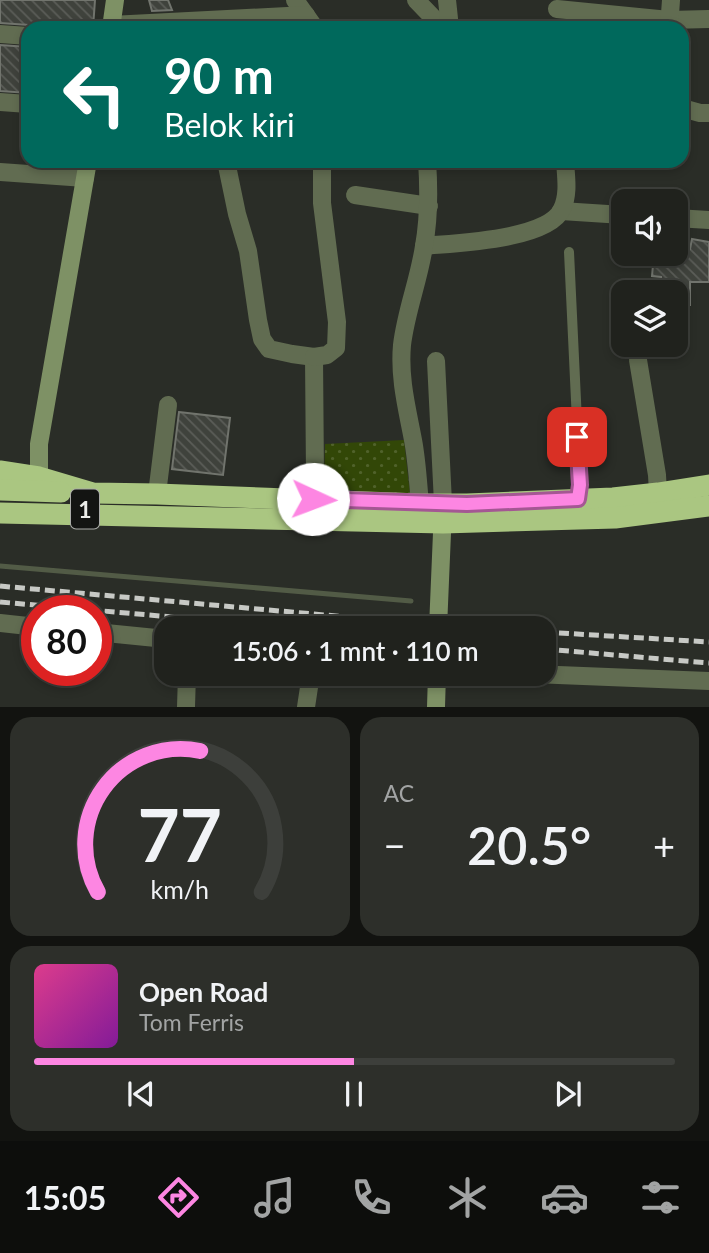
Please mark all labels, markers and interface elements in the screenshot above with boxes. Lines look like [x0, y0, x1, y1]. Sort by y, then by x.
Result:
text: 90 m [164, 46, 274, 104]
icon: left [49, 49, 140, 140]
text: Belok kiri [164, 105, 295, 144]
map controls [611, 189, 688, 357]
button: sound [611, 189, 688, 266]
button: layers [611, 280, 688, 357]
pin [547, 407, 607, 467]
icon: arrive [558, 418, 596, 456]
position arrow [276, 462, 350, 536]
road number: 1 [71, 489, 99, 528]
speed limit sign: 80 [21, 595, 112, 686]
text: 15:06 · 1 mnt · 110 m [231, 635, 479, 667]
text: AC [384, 779, 414, 807]
text: 77 [138, 791, 222, 879]
text: 20.5° [467, 814, 591, 876]
text: − [384, 822, 406, 868]
text: + [653, 822, 675, 868]
text: km/h [150, 874, 209, 904]
text: Open Road [139, 976, 268, 1008]
text: Tom Ferris [139, 1008, 244, 1036]
icon: previous [122, 1075, 160, 1113]
icon: pause [335, 1075, 373, 1113]
icon: next [549, 1075, 587, 1113]
icon: directions [154, 1173, 203, 1222]
icon: music [250, 1173, 299, 1222]
icon: phone [347, 1173, 396, 1222]
icon: climate [443, 1173, 492, 1222]
icon: car [540, 1173, 589, 1222]
icon: filters [636, 1173, 685, 1222]
text: 15:05 [24, 1178, 106, 1217]

